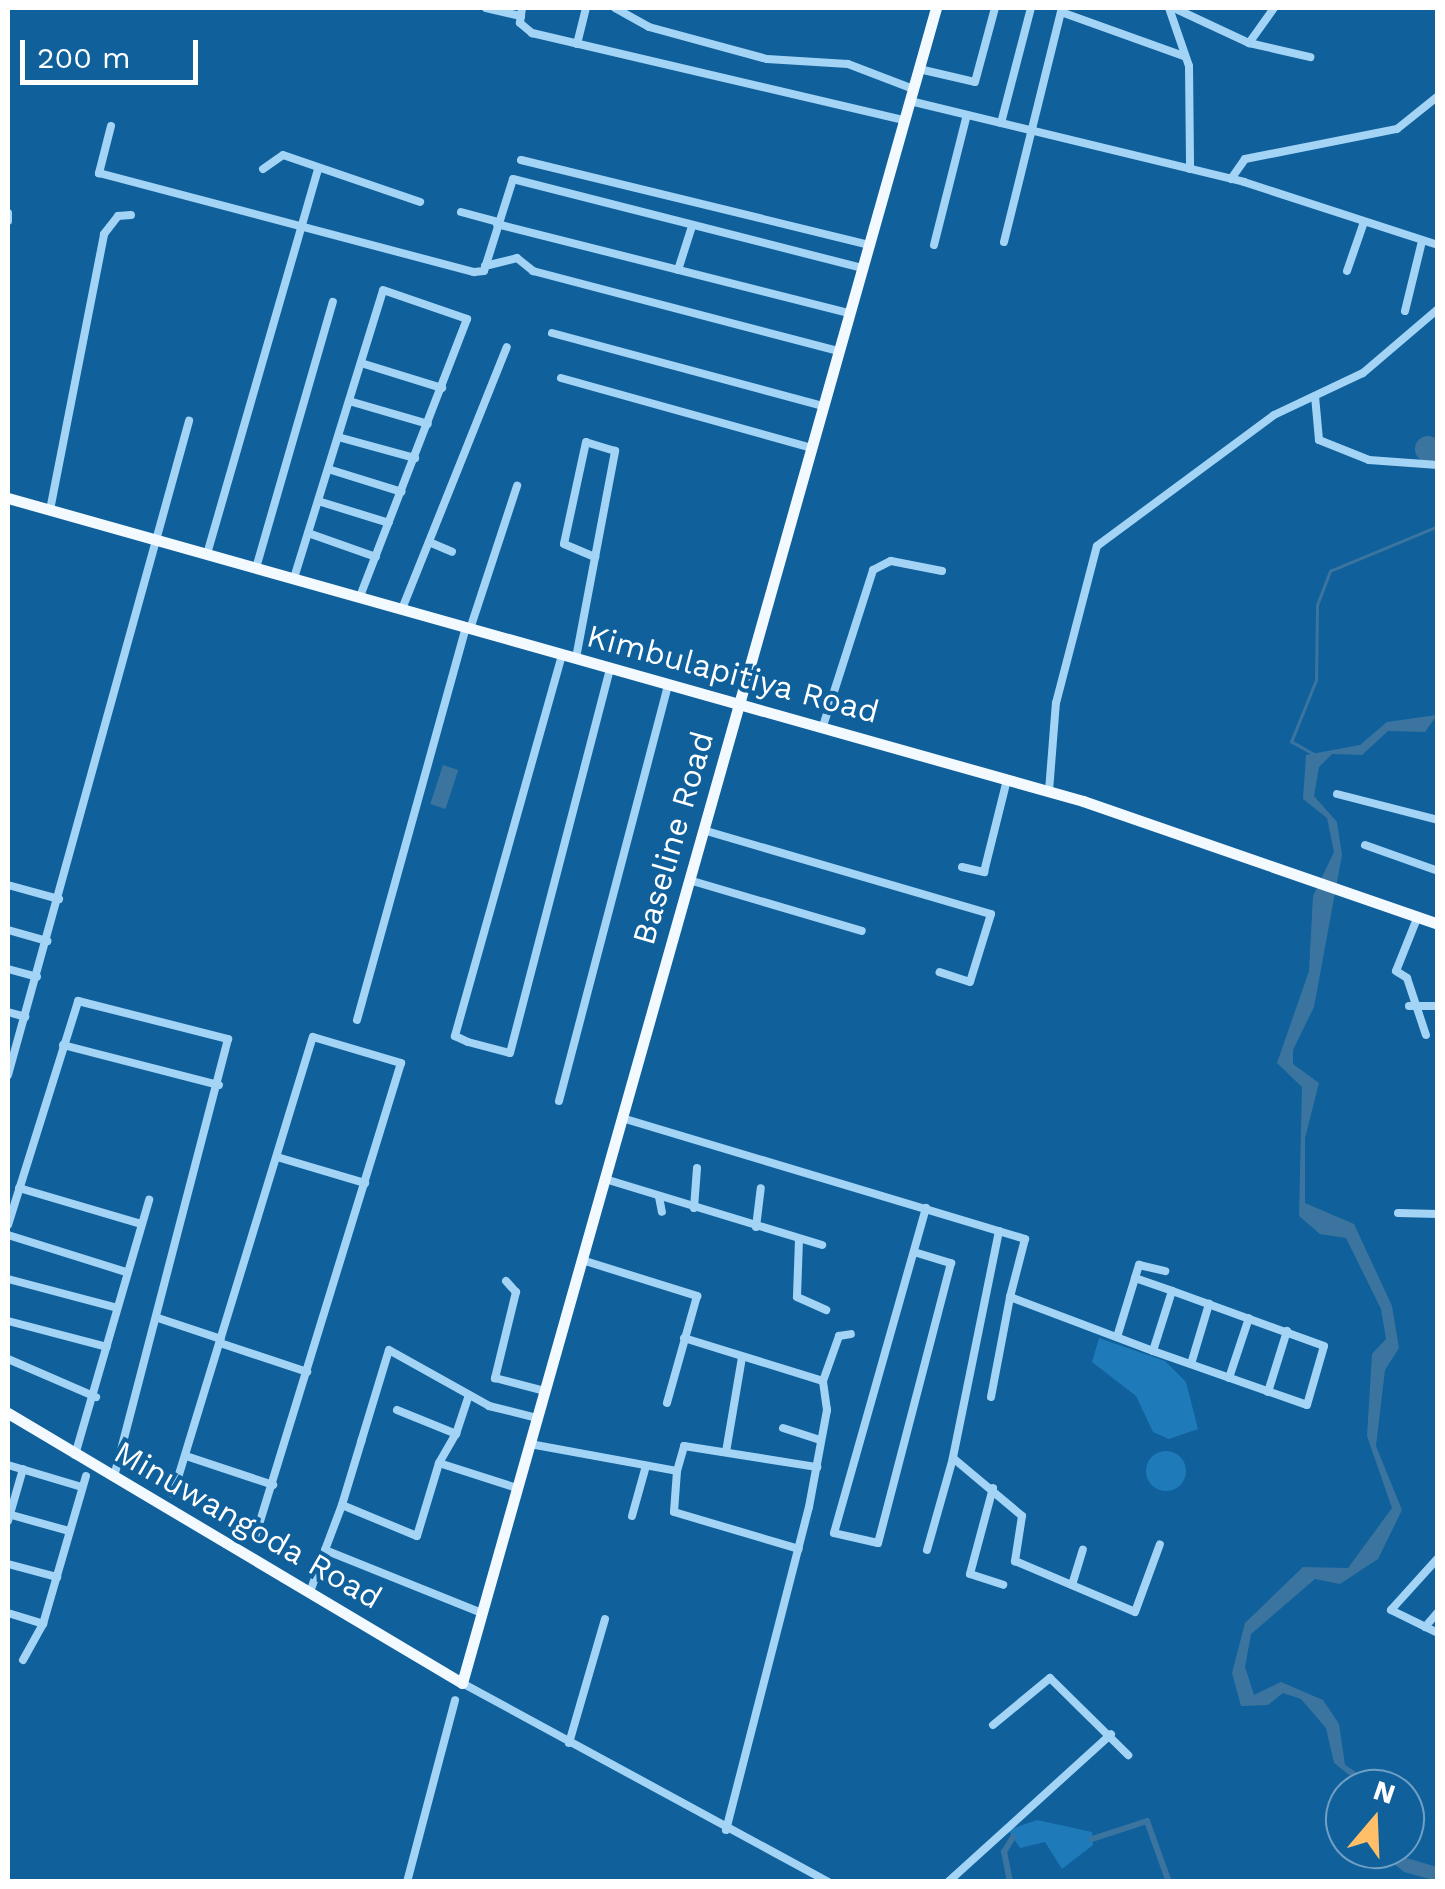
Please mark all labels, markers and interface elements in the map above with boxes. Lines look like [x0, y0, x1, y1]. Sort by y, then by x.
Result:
scale bar [25, 20, 202, 82]
text: 200 m [37, 40, 131, 75]
street label: Kimbulapitiya Road [582, 616, 884, 732]
street label: Baseline Road [624, 727, 722, 949]
street label: Minuwangoda Road [107, 1433, 389, 1617]
north arrow [1325, 1769, 1425, 1869]
text: N [1369, 1773, 1399, 1811]

